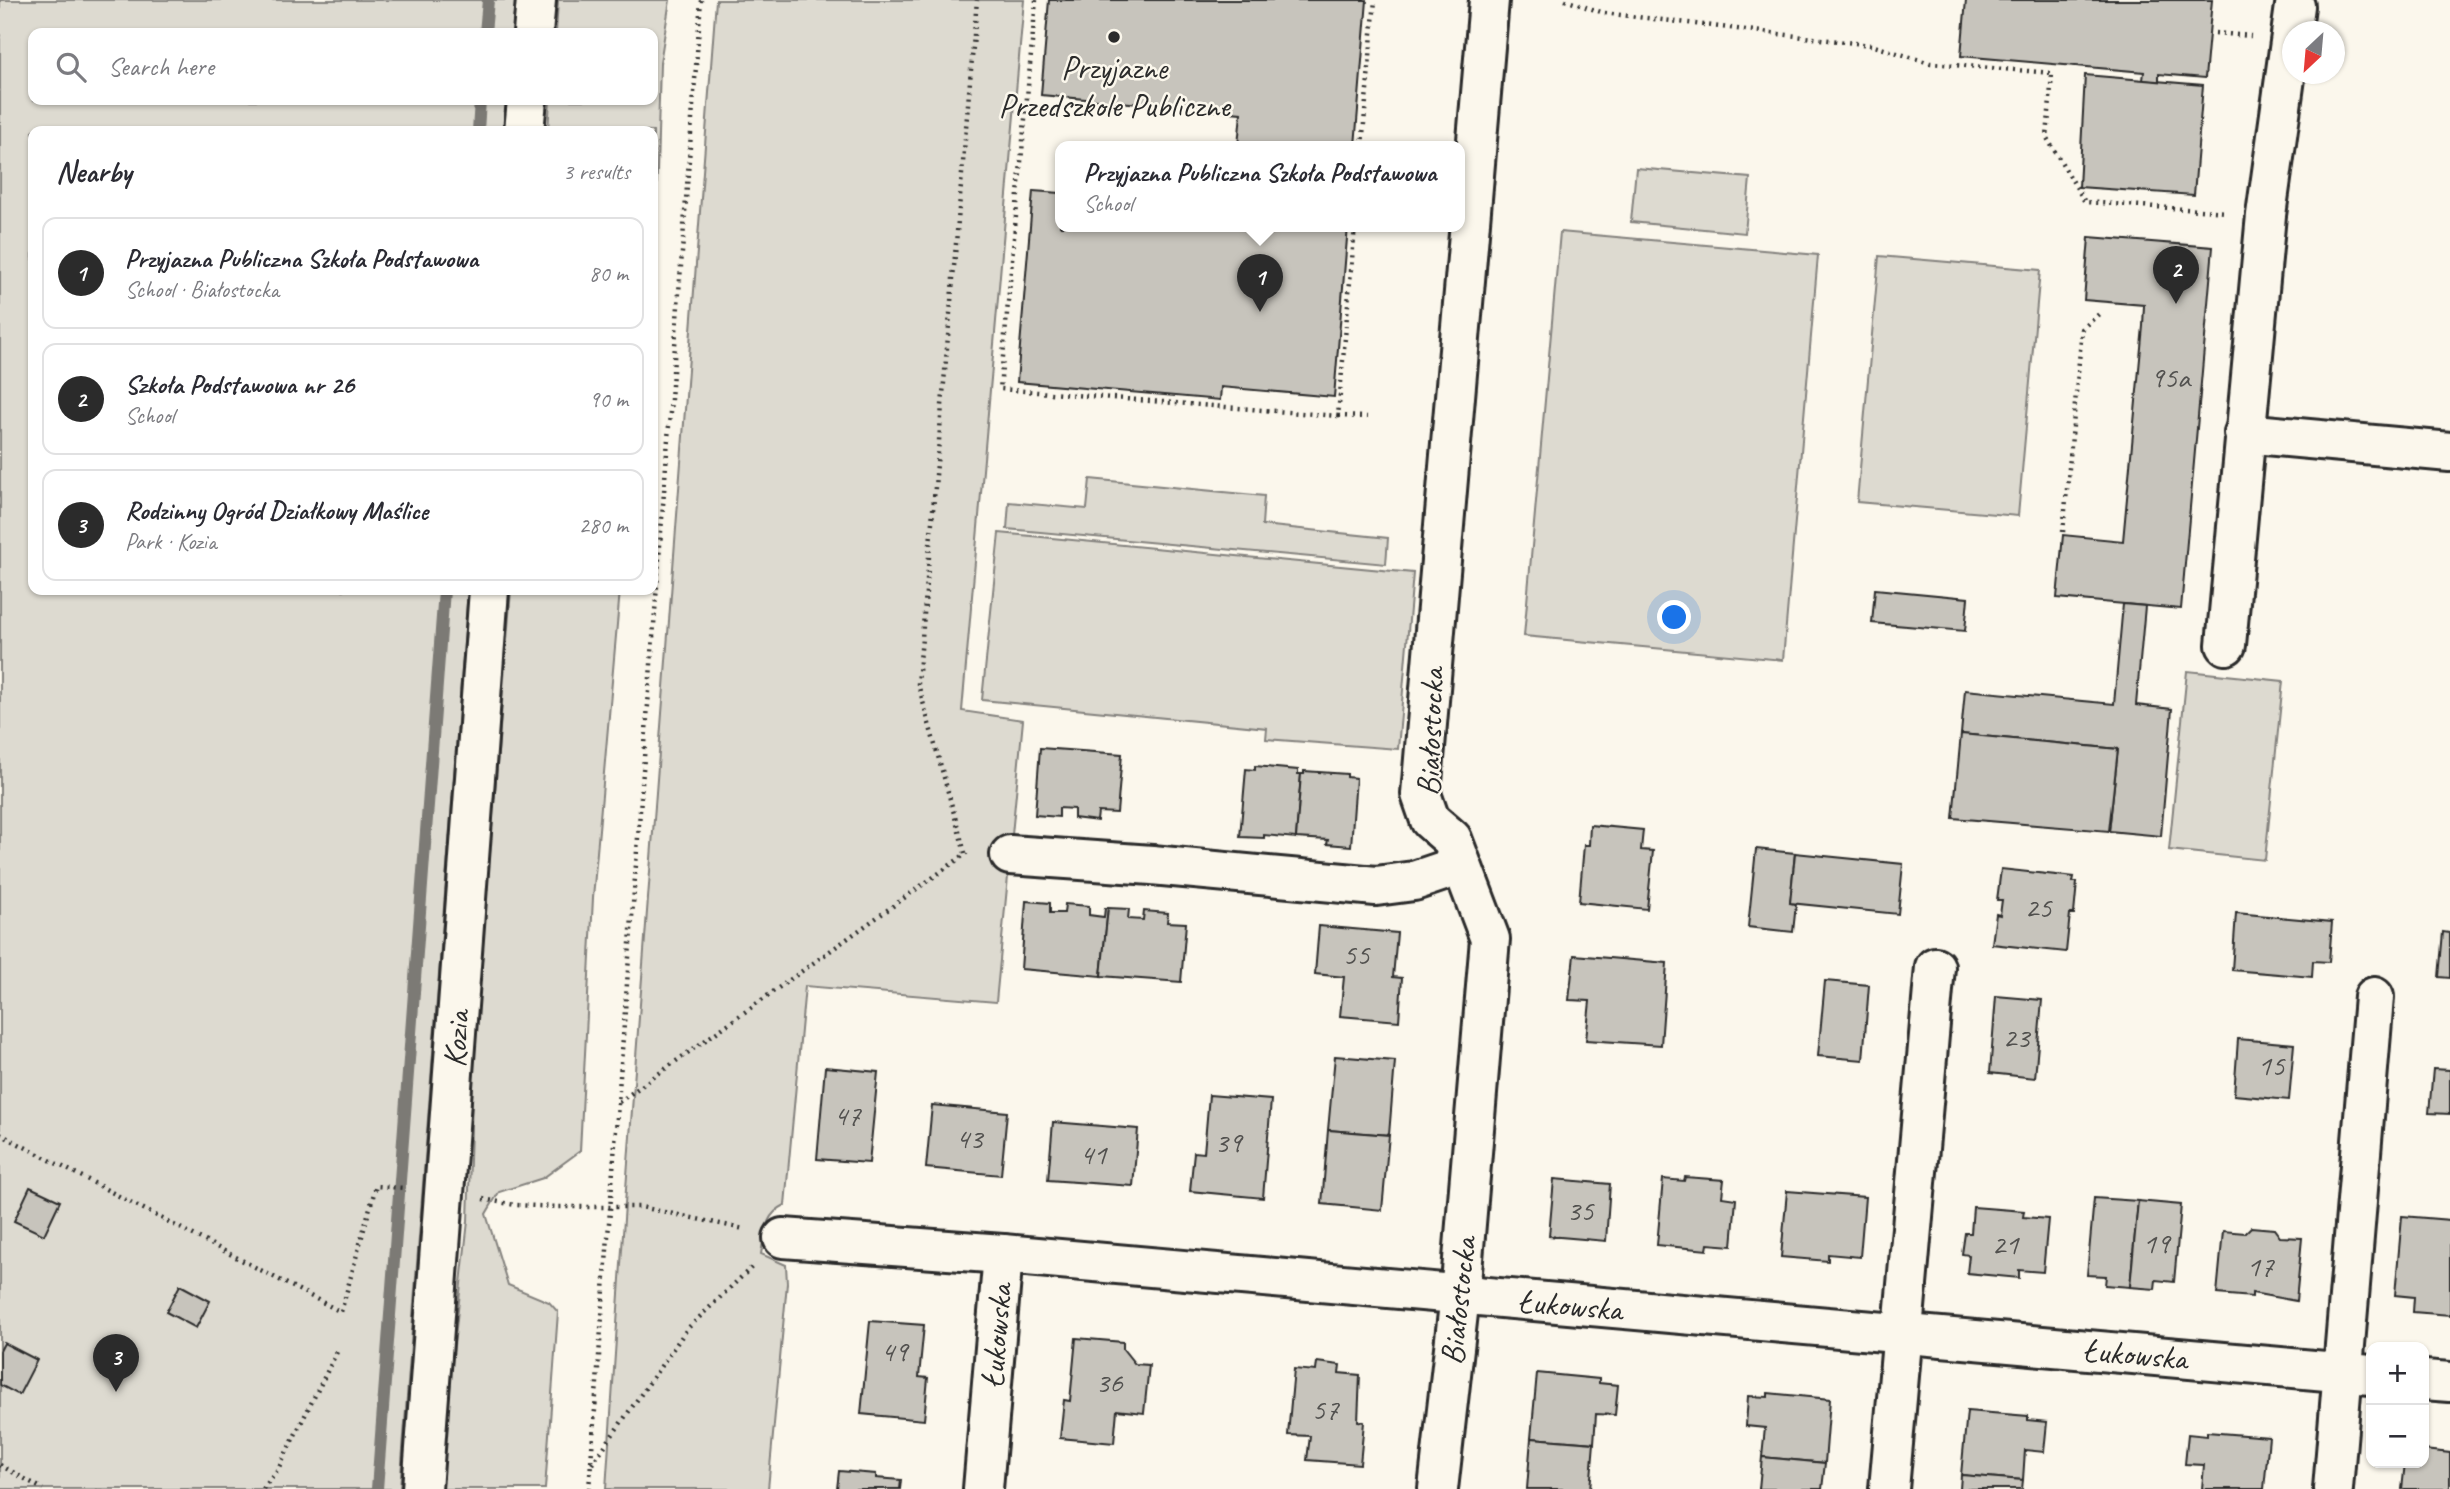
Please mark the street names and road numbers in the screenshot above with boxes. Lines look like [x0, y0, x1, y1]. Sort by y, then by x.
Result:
street label: Białostocka [1407, 665, 1453, 797]
street label: Kozia [433, 1007, 479, 1069]
street label: Białostocka [1430, 1233, 1486, 1367]
street label: Łukowska [971, 1280, 1022, 1390]
street label: Łukowska [1516, 1280, 1626, 1331]
street label: Łukowska [2081, 1329, 2191, 1380]

